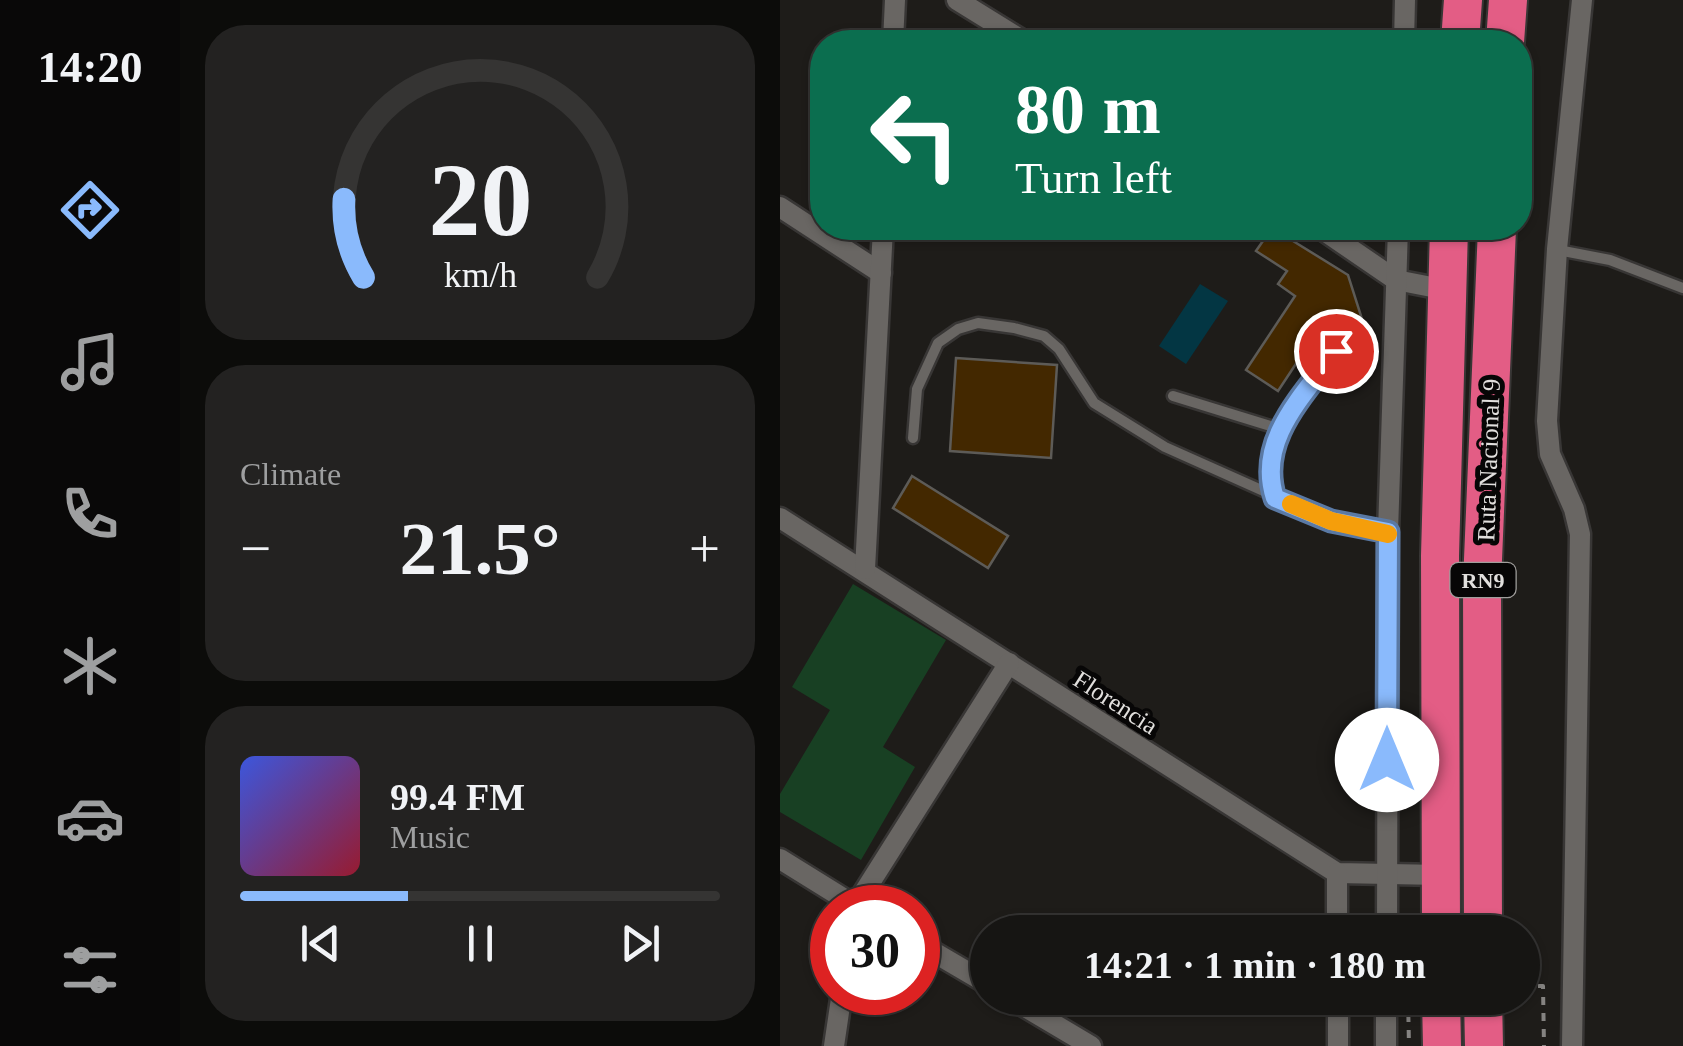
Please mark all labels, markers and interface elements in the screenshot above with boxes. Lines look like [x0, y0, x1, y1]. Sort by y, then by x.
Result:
text: 14:20 [38, 42, 143, 92]
icon: left [850, 70, 980, 200]
text: 80 m [1015, 71, 1161, 148]
text: 20 [428, 142, 532, 257]
text: Turn left [1015, 153, 1172, 203]
icon: directions [55, 175, 125, 245]
text: km/h [443, 255, 517, 295]
pin [1294, 309, 1379, 394]
icon: arrive [1309, 324, 1364, 379]
icon: music [55, 327, 125, 397]
street label: Ruta Nacional 9 [1472, 378, 1505, 542]
text: Climate [240, 456, 341, 492]
icon: phone [55, 479, 125, 549]
text: 21.5° [399, 507, 561, 590]
text: − [240, 518, 271, 579]
text: + [689, 518, 720, 579]
road number: RN9 [1450, 563, 1516, 597]
icon: climate [55, 631, 125, 701]
street label: Florencia [1069, 665, 1163, 739]
position arrow [1335, 708, 1439, 812]
text: 99.4 FM [390, 776, 525, 818]
icon: car [55, 783, 125, 853]
text: Music [390, 819, 470, 855]
speed limit sign: 30 [810, 885, 940, 1015]
icon: previous [293, 916, 348, 971]
icon: pause [453, 916, 508, 971]
icon: next [613, 916, 668, 971]
icon: filters [55, 935, 125, 1005]
text: 14:21 · 1 min · 180 m [1084, 944, 1426, 986]

